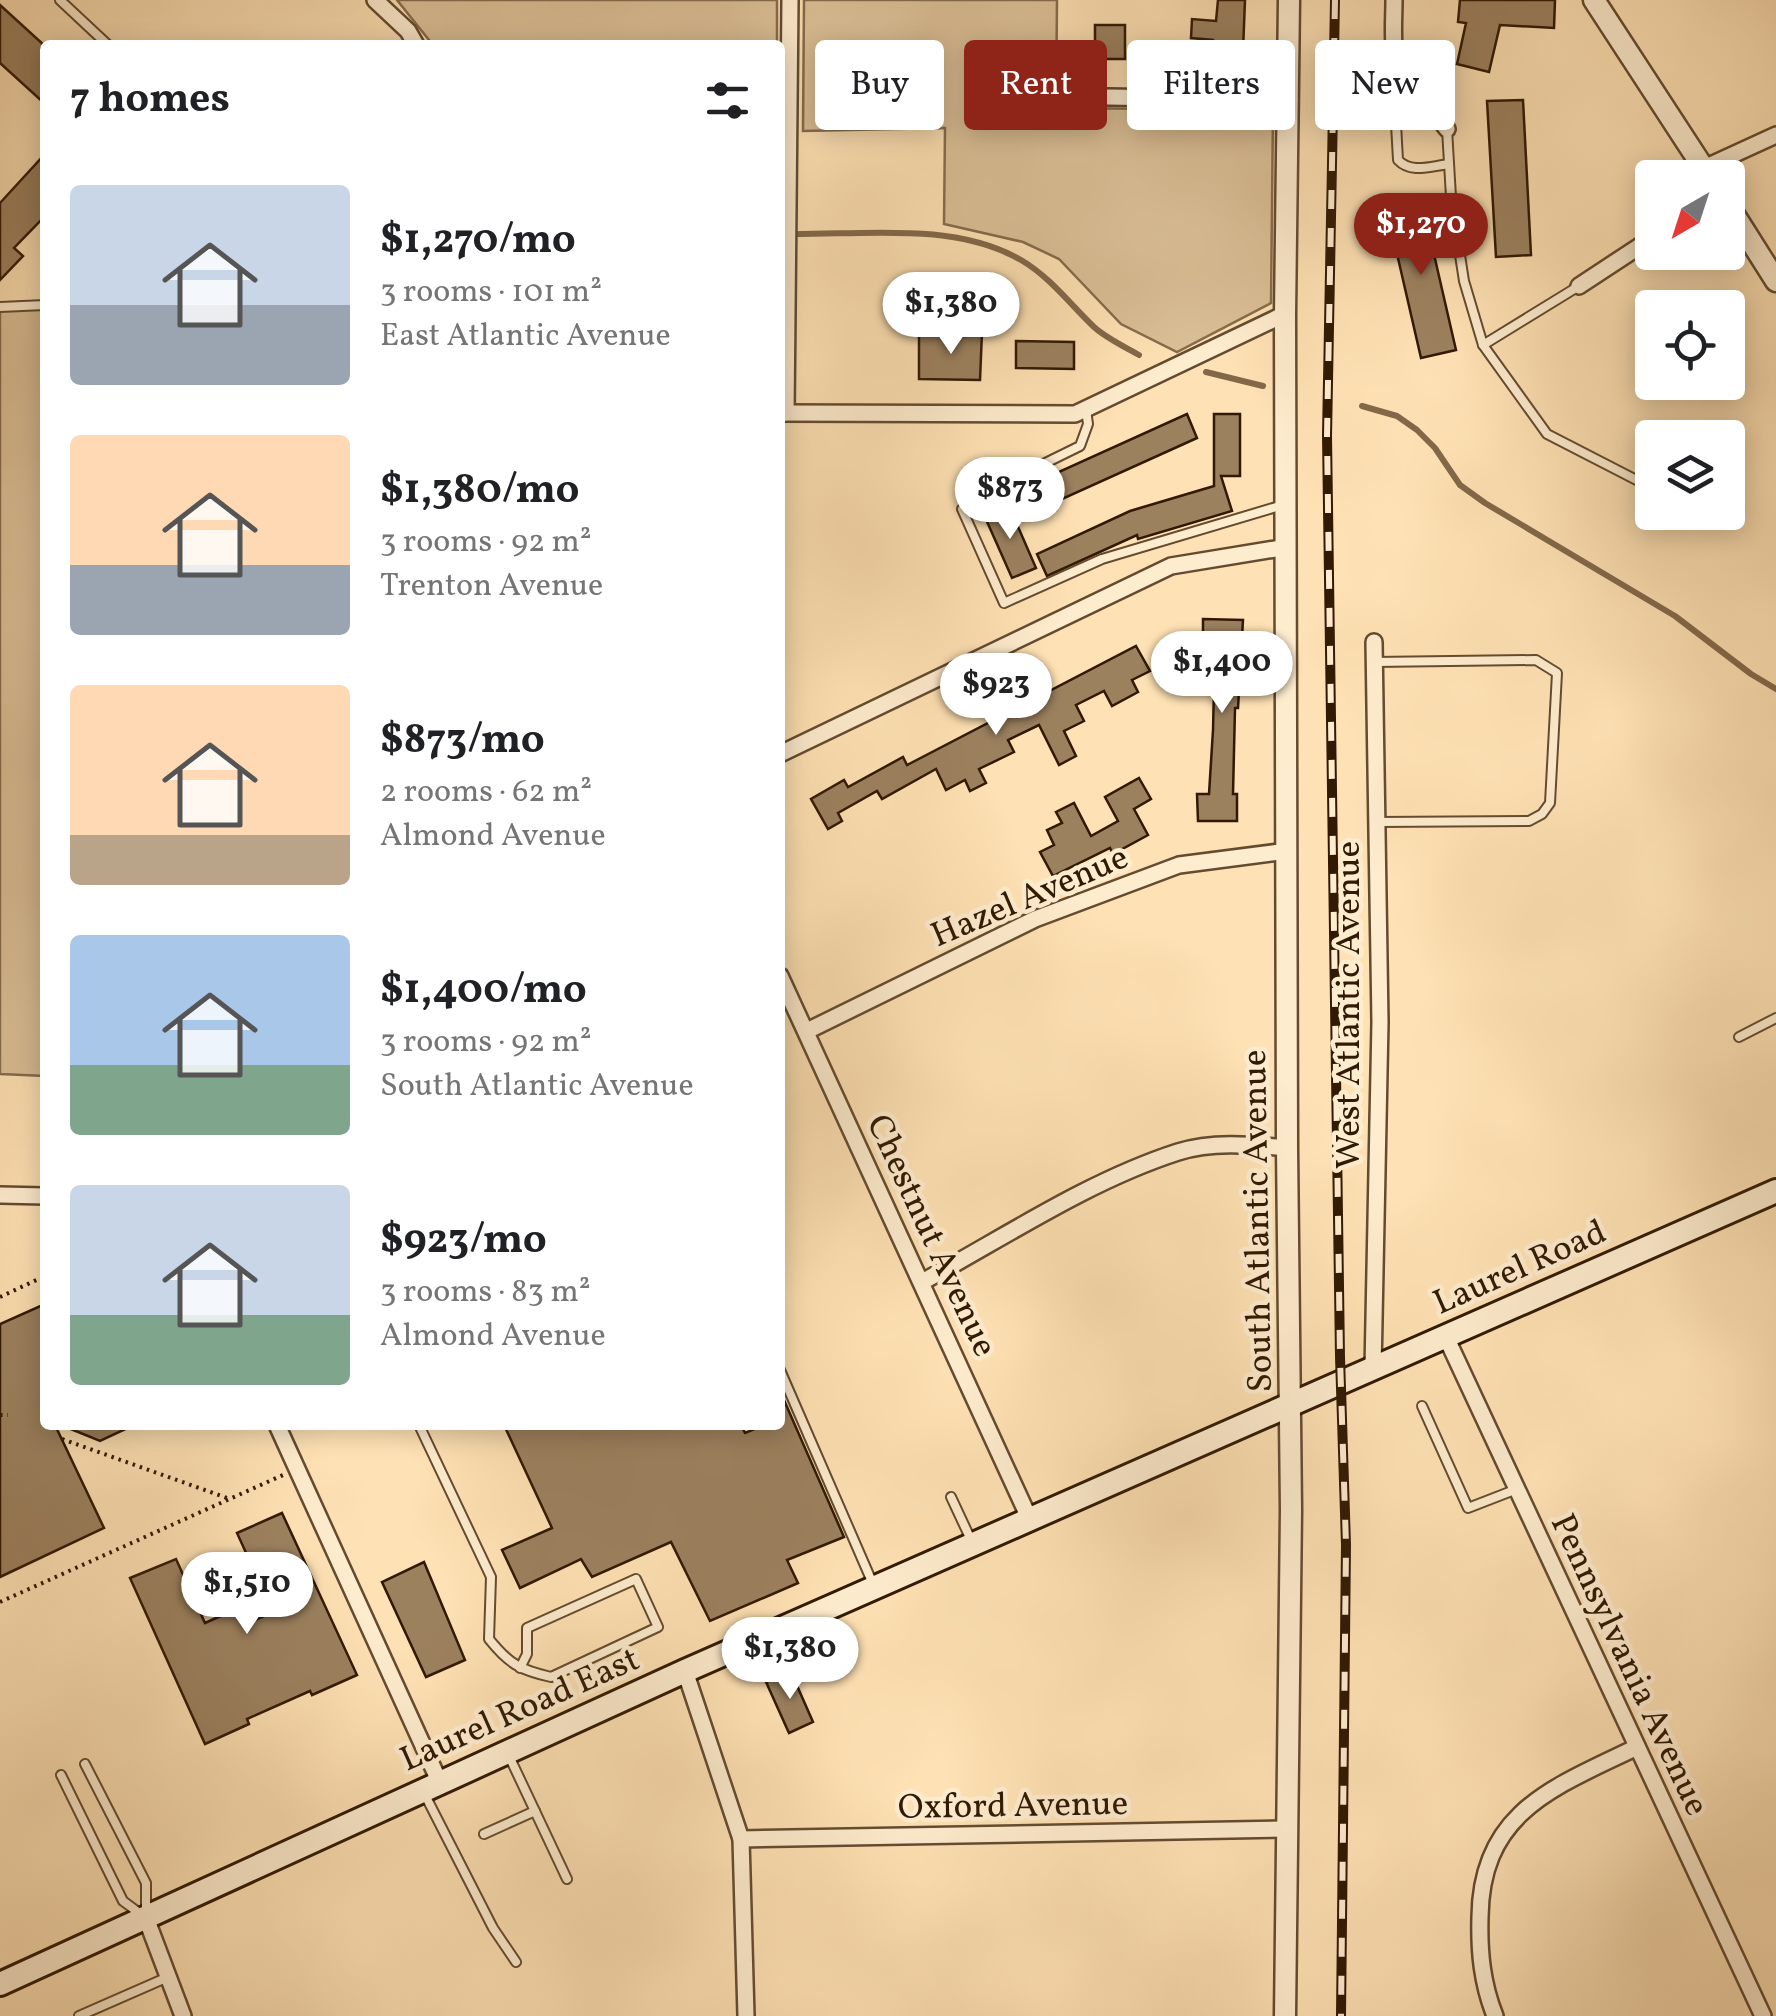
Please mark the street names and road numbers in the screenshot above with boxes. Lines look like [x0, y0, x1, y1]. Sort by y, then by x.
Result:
street label: Hazel Avenue [924, 835, 1136, 961]
street label: West Atlantic Avenue [1326, 841, 1374, 1169]
street label: South Atlantic Avenue [1232, 1049, 1286, 1393]
street label: Chestnut Avenue [853, 1107, 1007, 1365]
street label: Laurel Road [1426, 1209, 1614, 1328]
street label: Pennsylvania Avenue [1537, 1507, 1719, 1824]
street label: Laurel Road East [393, 1636, 647, 1785]
street label: Oxford Avenue [897, 1781, 1129, 1833]

